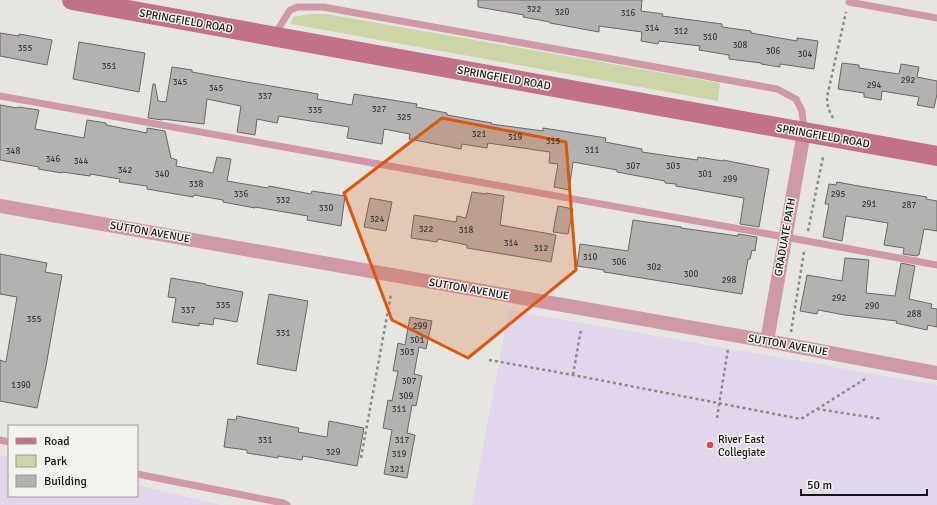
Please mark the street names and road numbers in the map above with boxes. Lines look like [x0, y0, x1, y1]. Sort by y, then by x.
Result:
street label: SPRINGFIELD ROAD [138, 6, 234, 36]
street label: SPRINGFIELD ROAD [456, 63, 552, 93]
street label: SPRINGFIELD ROAD [775, 121, 871, 151]
street label: GRADUATE PATH [772, 197, 798, 277]
street label: SUTTON AVENUE [109, 219, 191, 245]
street label: SUTTON AVENUE [428, 276, 510, 302]
street label: SUTTON AVENUE [747, 332, 829, 358]

